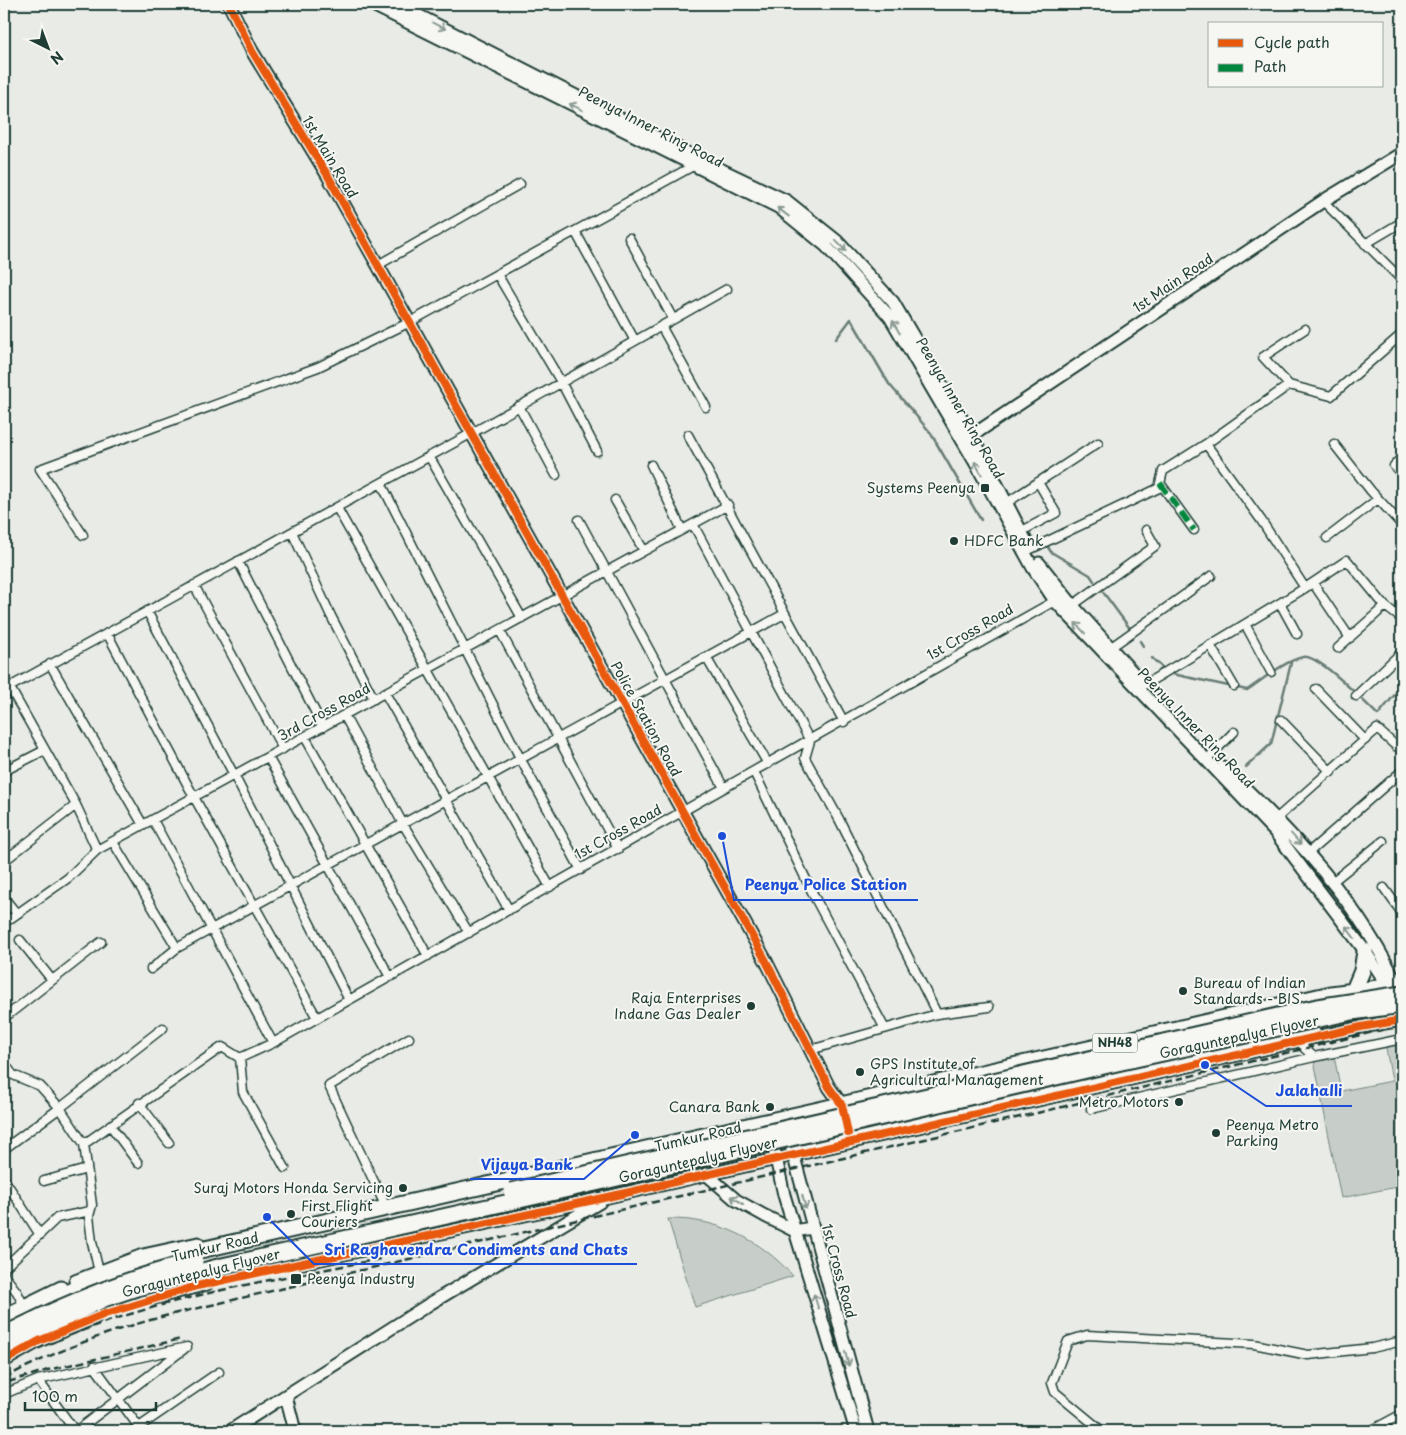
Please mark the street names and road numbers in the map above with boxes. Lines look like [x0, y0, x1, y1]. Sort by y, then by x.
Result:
street label: Peenya Inner Ring Road [575, 81, 727, 172]
street label: 1st Main Road [297, 111, 363, 202]
street label: 1st Main Road [1128, 248, 1217, 317]
street label: Peenya Inner Ring Road [911, 333, 1010, 482]
street label: 1st Cross Road [922, 598, 1017, 665]
street label: Police Station Road [606, 657, 687, 780]
street label: Peenya Inner Ring Road [1133, 663, 1260, 793]
street label: 3rd Cross Road [274, 677, 374, 746]
street label: 1st Cross Road [570, 799, 665, 864]
street label: Goraguntepalya Flyover [1157, 1009, 1321, 1064]
road number: NH48 [1092, 1034, 1138, 1052]
street label: Tumkur Road [652, 1116, 743, 1157]
street label: Goraguntepalya Flyover [616, 1131, 780, 1188]
street label: 1st Cross Road [817, 1221, 862, 1320]
street label: Tumkur Road [169, 1226, 260, 1267]
street label: Goraguntepalya Flyover [120, 1243, 283, 1302]

